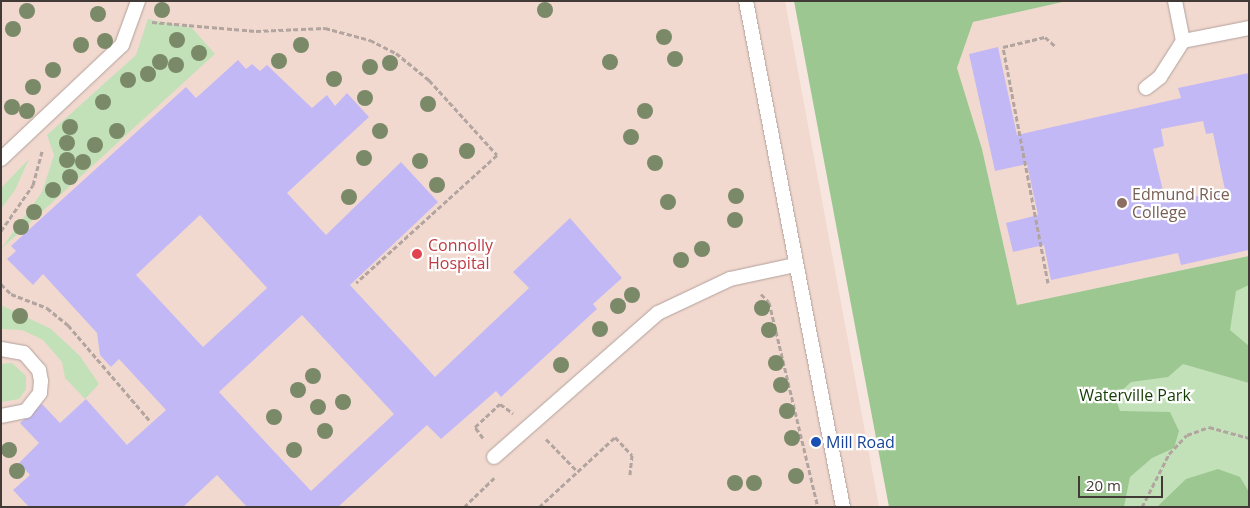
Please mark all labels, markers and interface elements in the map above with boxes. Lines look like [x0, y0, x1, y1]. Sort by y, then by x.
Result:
place label: Edmund Rice College [1132, 184, 1230, 222]
marker: Edmund Rice College [1116, 197, 1128, 209]
place label: Connolly Hospital [428, 235, 493, 273]
marker: Connolly Hospital [410, 247, 424, 261]
park label: Waterville Park [1079, 385, 1191, 405]
place label: Mill Road [826, 432, 895, 452]
marker: Mill Road [810, 436, 822, 448]
scale bar [1080, 466, 1165, 498]
text: 20 m [1086, 475, 1121, 495]

